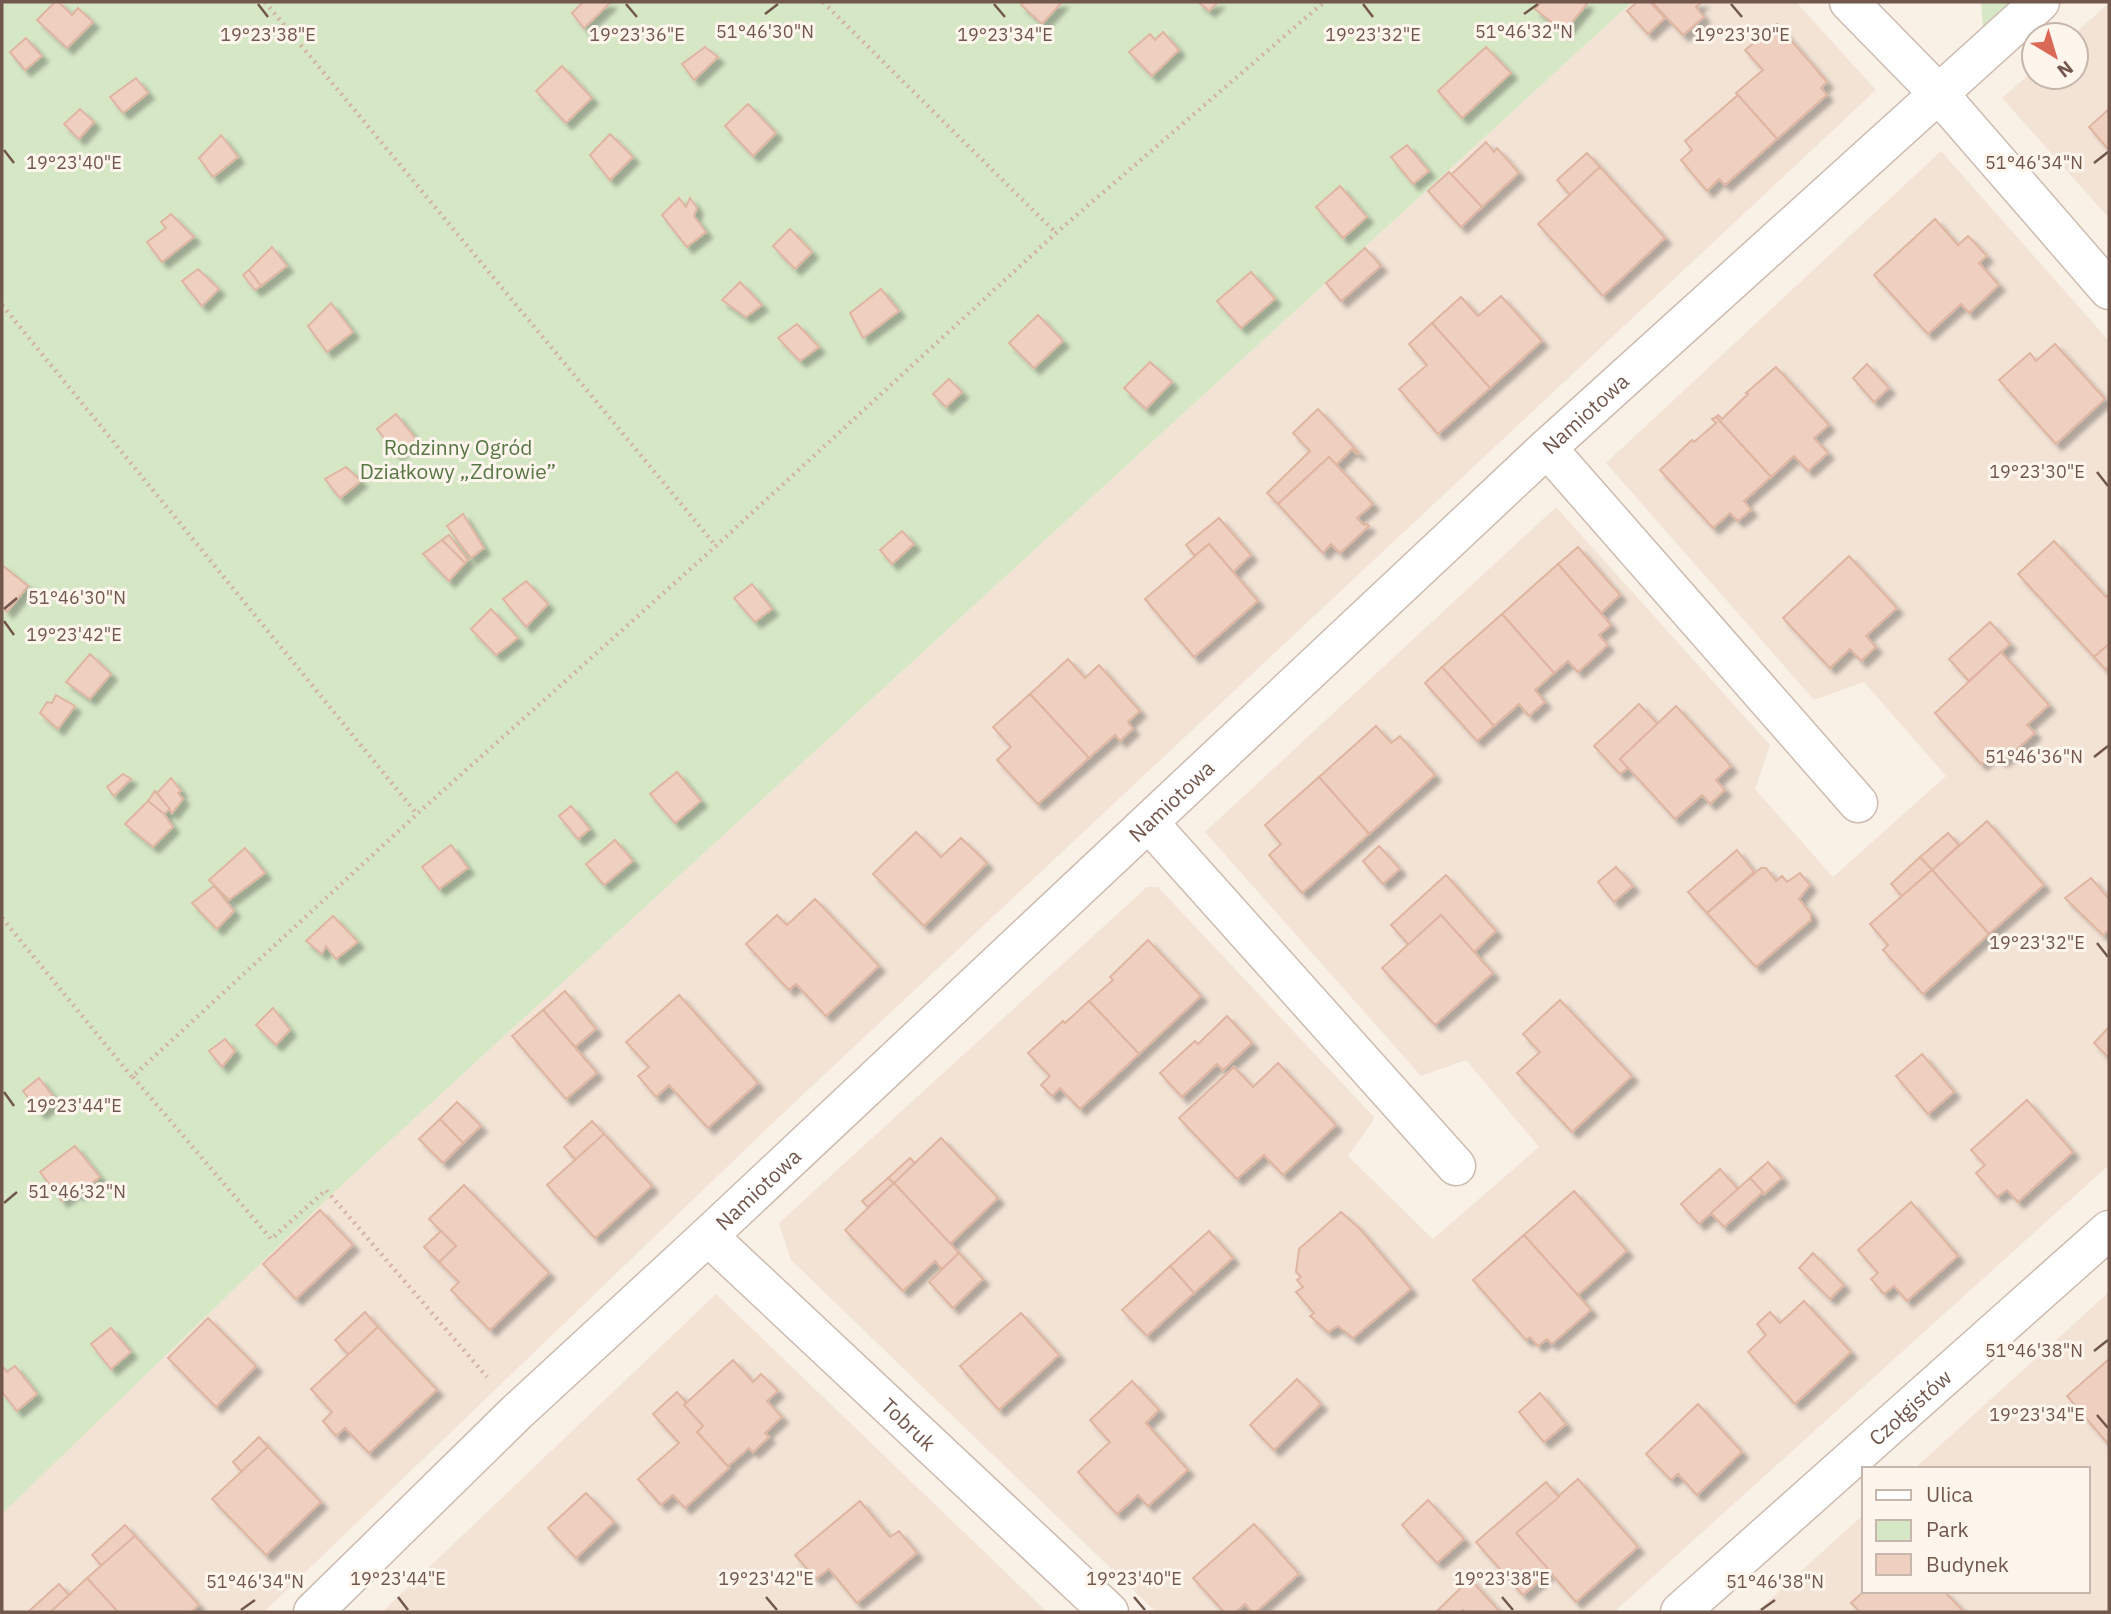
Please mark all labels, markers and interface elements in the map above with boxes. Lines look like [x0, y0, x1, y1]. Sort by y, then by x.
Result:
text: 51°46'30"N [716, 20, 814, 43]
text: 51°46'32"N [1475, 20, 1573, 43]
north arrow [2020, 21, 2090, 91]
text: 19°23'38"E [220, 23, 316, 46]
text: 19°23'36"E [589, 23, 685, 46]
text: 19°23'34"E [957, 23, 1053, 46]
text: 19°23'32"E [1325, 23, 1421, 46]
text: 19°23'30"E [1694, 23, 1790, 46]
text: N [2053, 56, 2078, 83]
text: 19°23'40"E [26, 151, 122, 174]
text: 51°46'34"N [1985, 151, 2083, 174]
street label: Namiotowa [1536, 367, 1635, 460]
park label: Rodzinny Ogród Działkowy „Zdrowie” [360, 433, 556, 485]
text: 19°23'30"E [1989, 460, 2085, 483]
text: 51°46'30"N [28, 586, 126, 609]
text: 19°23'42"E [26, 623, 122, 646]
text: 51°46'36"N [1985, 745, 2083, 768]
street label: Namiotowa [1123, 754, 1220, 848]
text: 19°23'32"E [1989, 931, 2085, 954]
text: 19°23'44"E [26, 1094, 122, 1117]
street label: Namiotowa [709, 1142, 807, 1236]
text: 51°46'32"N [28, 1180, 126, 1203]
text: 51°46'38"N [1985, 1339, 2083, 1362]
street label: Czołgistów [1863, 1363, 1957, 1451]
street label: Tobruk [875, 1392, 942, 1457]
text: 19°23'34"E [1989, 1403, 2085, 1426]
legend [1862, 1467, 2090, 1593]
text: Ulica [1926, 1480, 1973, 1508]
text: Park [1926, 1515, 1969, 1543]
text: Budynek [1926, 1550, 2009, 1578]
text: 19°23'44"E [350, 1567, 446, 1590]
text: 19°23'42"E [718, 1567, 814, 1590]
text: 19°23'40"E [1086, 1567, 1182, 1590]
text: 19°23'38"E [1454, 1567, 1550, 1590]
text: 51°46'34"N [206, 1570, 304, 1593]
text: 51°46'38"N [1726, 1570, 1824, 1593]

